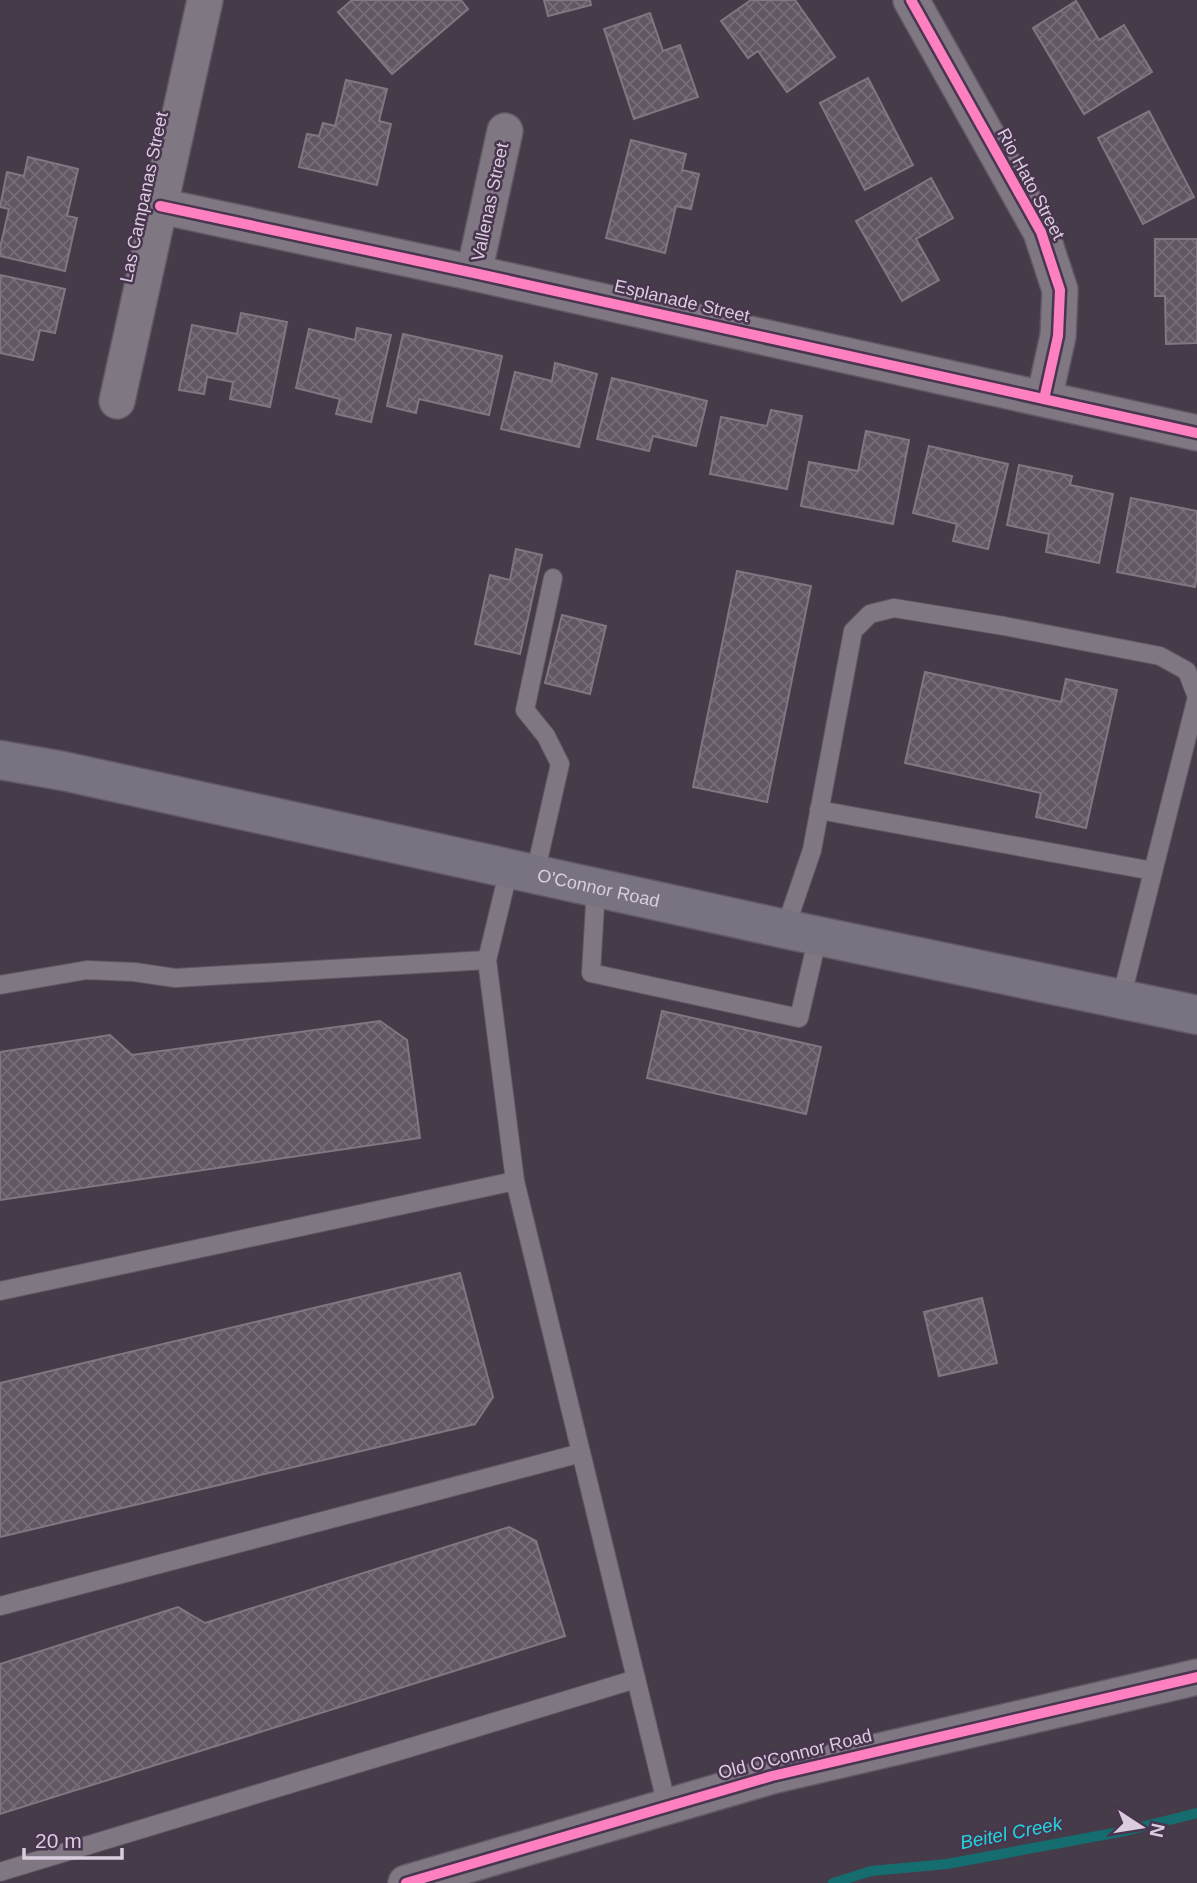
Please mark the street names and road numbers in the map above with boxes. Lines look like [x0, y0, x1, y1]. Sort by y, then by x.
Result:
street label: Las Campanas Street [116, 110, 172, 284]
street label: Rio Hato Street [993, 125, 1069, 243]
street label: Vallenas Street [468, 141, 512, 263]
street label: Esplanade Street [612, 276, 752, 326]
street label: O'Connor Road [535, 865, 661, 911]
street label: Old O'Connor Road [716, 1725, 874, 1783]

